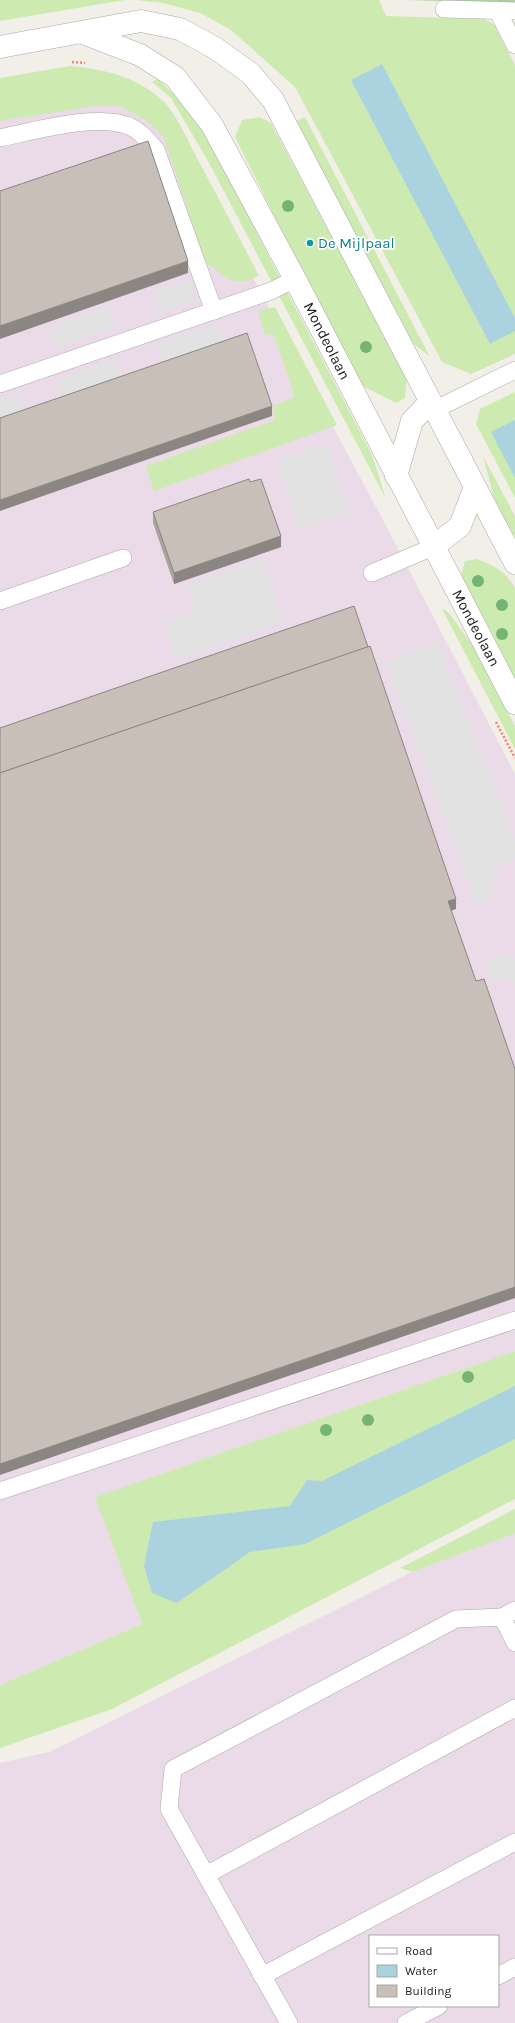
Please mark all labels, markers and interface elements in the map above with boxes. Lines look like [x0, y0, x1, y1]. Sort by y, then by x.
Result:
place label: De Mijlpaal [318, 234, 395, 252]
marker: De Mijlpaal [305, 238, 315, 248]
street label: Mondeolaan [300, 299, 354, 383]
street label: Mondeolaan [448, 586, 504, 670]
legend [369, 1935, 499, 2007]
text: Road [405, 1944, 433, 1958]
text: Water [405, 1964, 438, 1978]
text: Building [405, 1984, 452, 1998]

